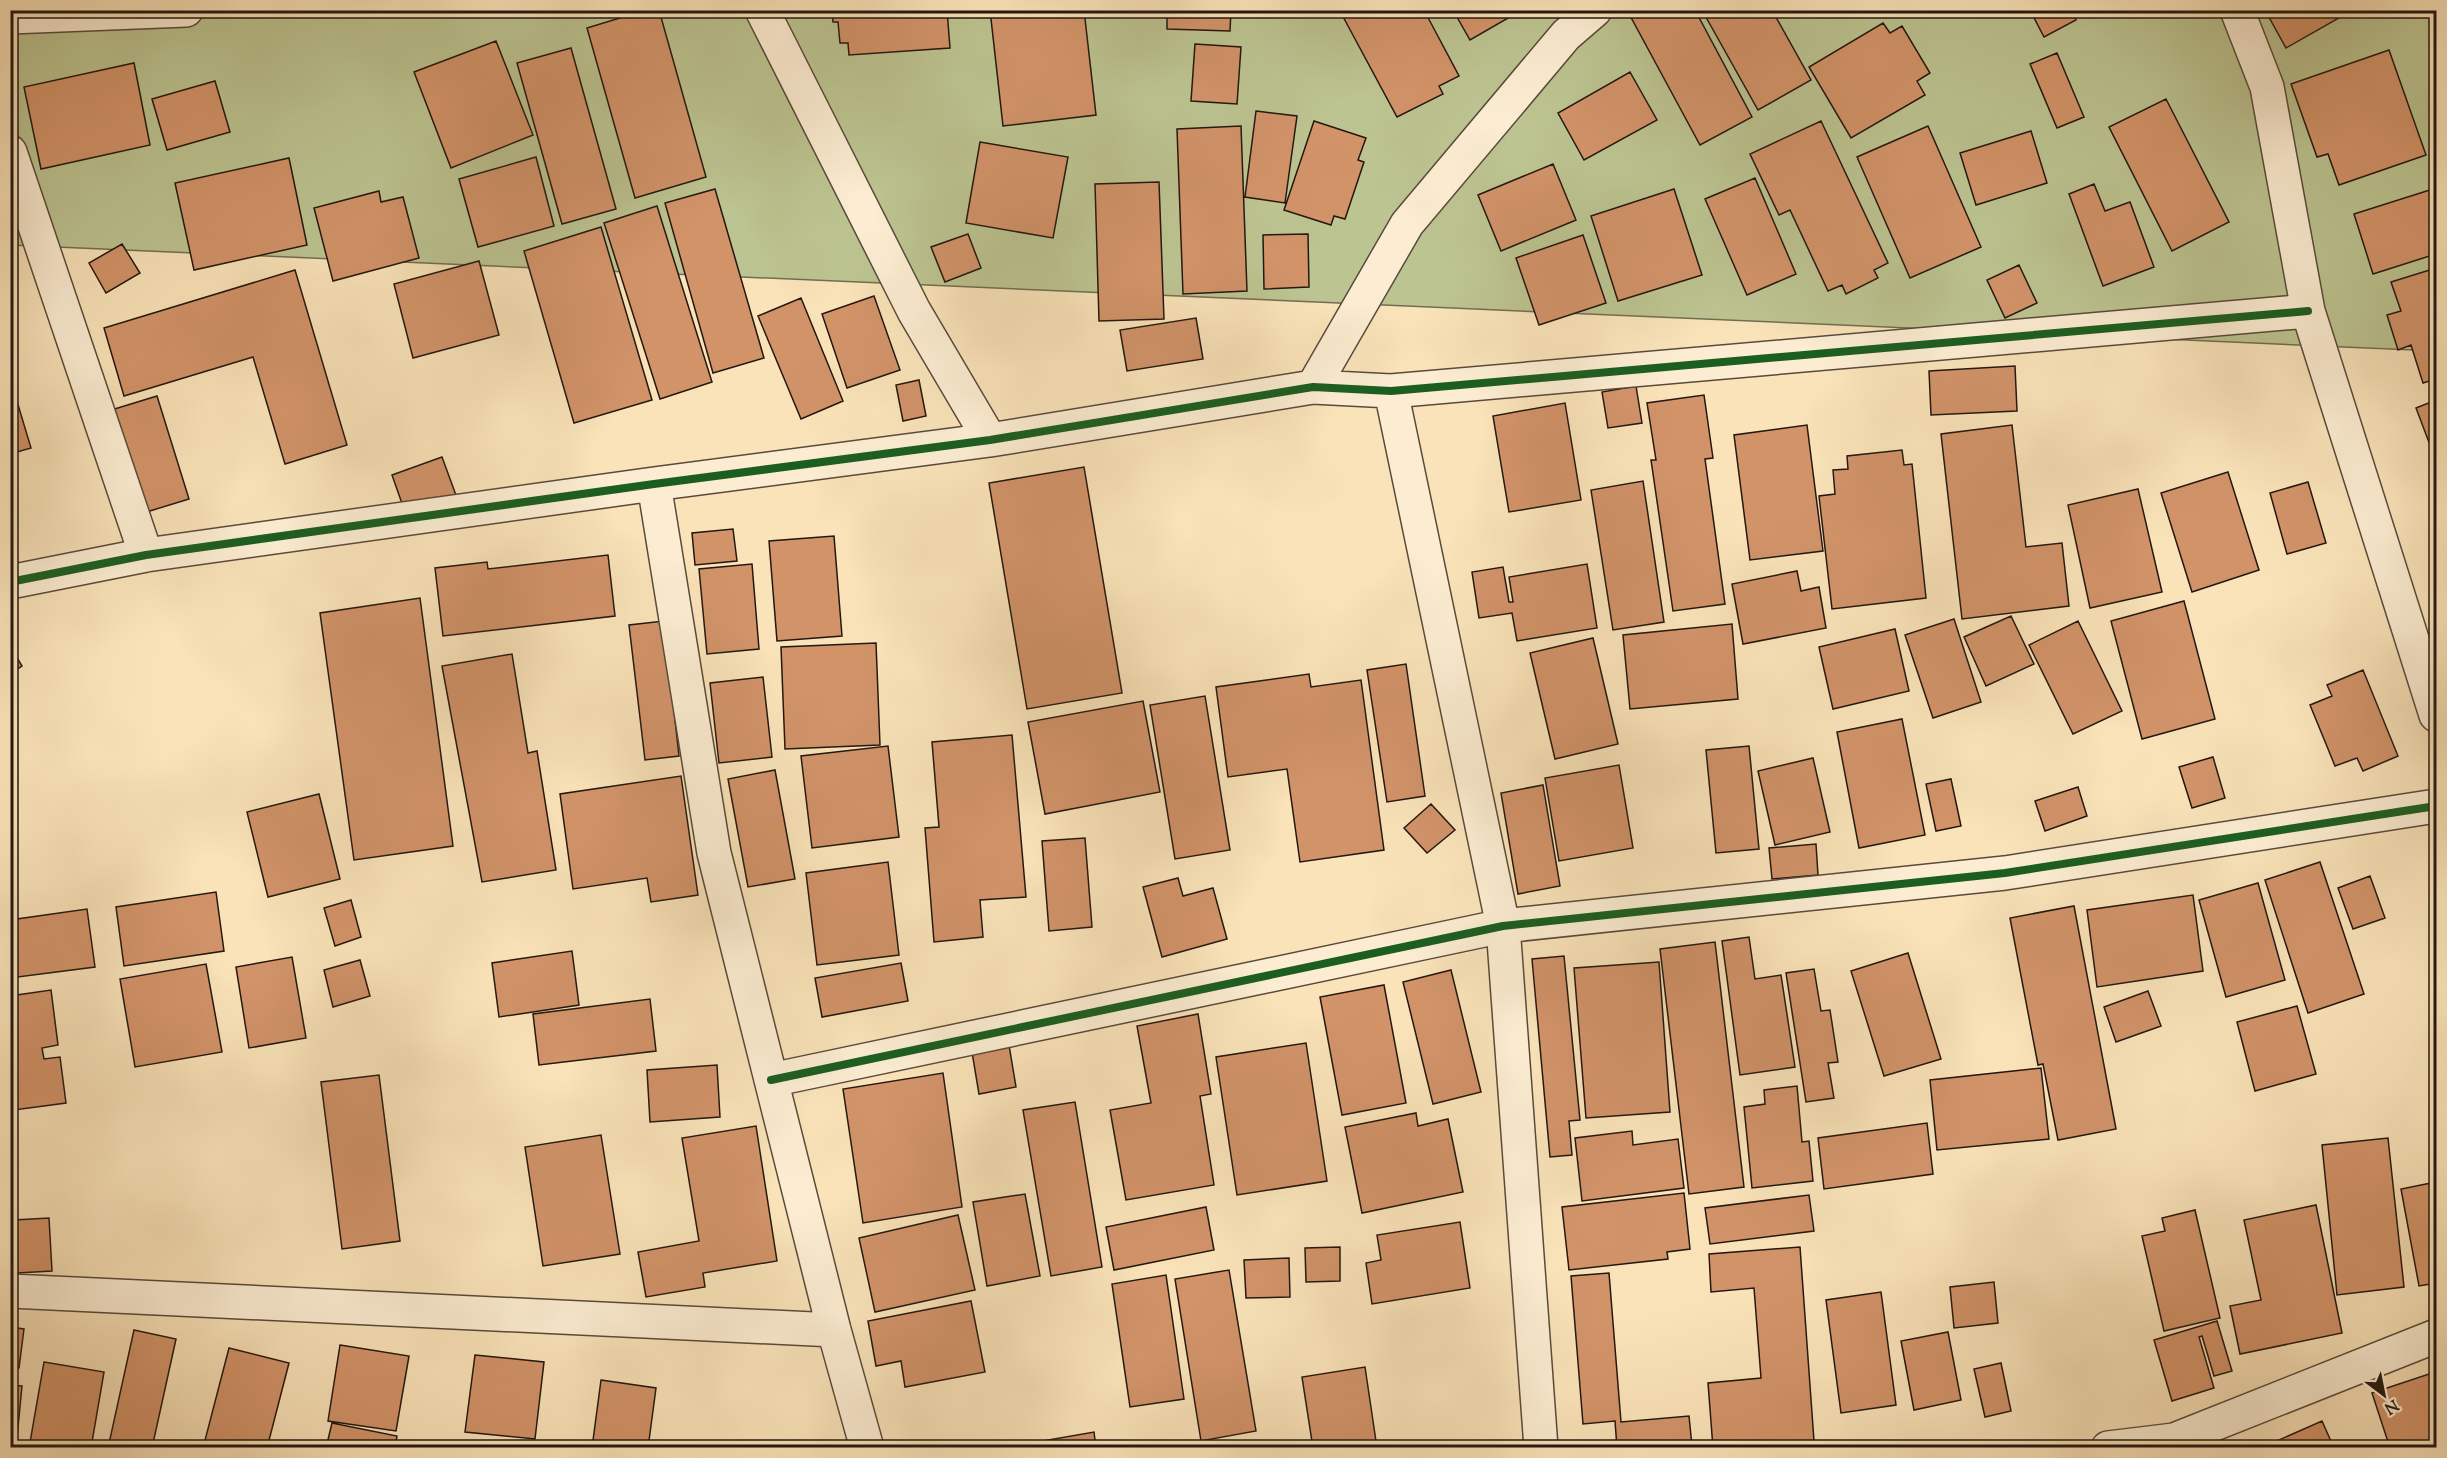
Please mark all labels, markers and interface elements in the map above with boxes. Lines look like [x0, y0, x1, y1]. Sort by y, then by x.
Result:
north arrow [2354, 1365, 2414, 1425]
text: N [2379, 1392, 2402, 1419]

